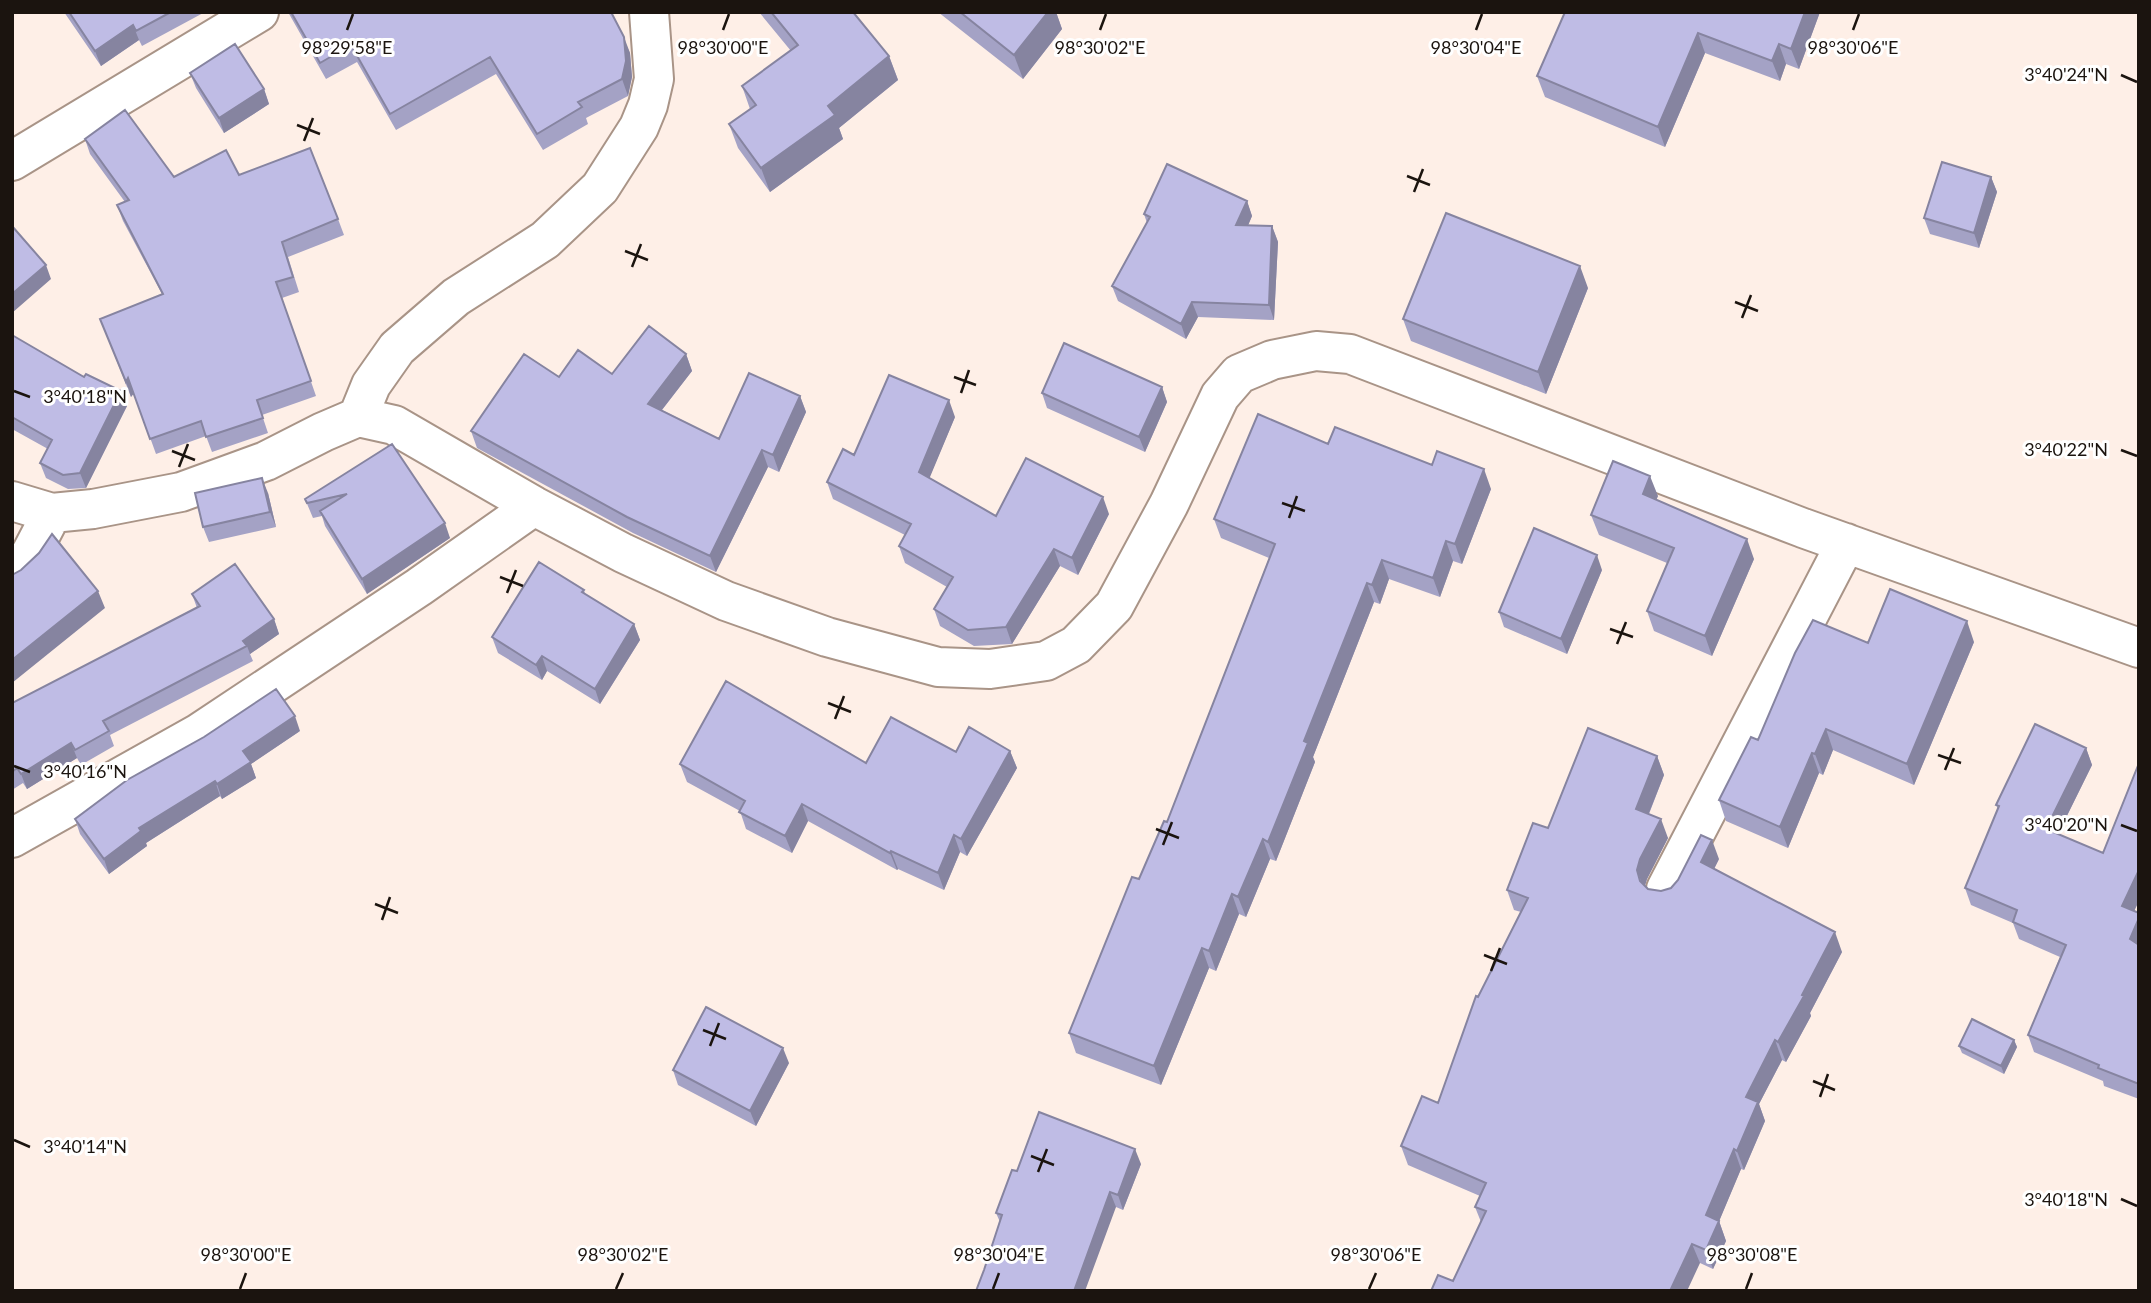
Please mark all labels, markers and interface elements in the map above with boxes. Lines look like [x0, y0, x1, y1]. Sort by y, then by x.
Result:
text: 98°29'58"E [302, 36, 392, 58]
text: 98°30'00"E [678, 36, 768, 58]
text: 98°30'02"E [1055, 36, 1145, 58]
text: 98°30'04"E [1431, 36, 1521, 58]
text: 98°30'06"E [1808, 36, 1898, 58]
text: 3°40'24"N [2024, 63, 2108, 85]
text: 3°40'18"N [43, 385, 127, 407]
text: 3°40'22"N [2024, 438, 2108, 460]
text: 3°40'16"N [43, 760, 127, 782]
text: 3°40'20"N [2024, 813, 2108, 835]
text: 3°40'14"N [43, 1135, 127, 1157]
text: 3°40'18"N [2024, 1188, 2108, 1210]
text: 98°30'00"E [201, 1243, 291, 1265]
text: 98°30'02"E [578, 1243, 668, 1265]
text: 98°30'04"E [954, 1243, 1044, 1265]
text: 98°30'06"E [1331, 1243, 1421, 1265]
text: 98°30'08"E [1707, 1243, 1797, 1265]

